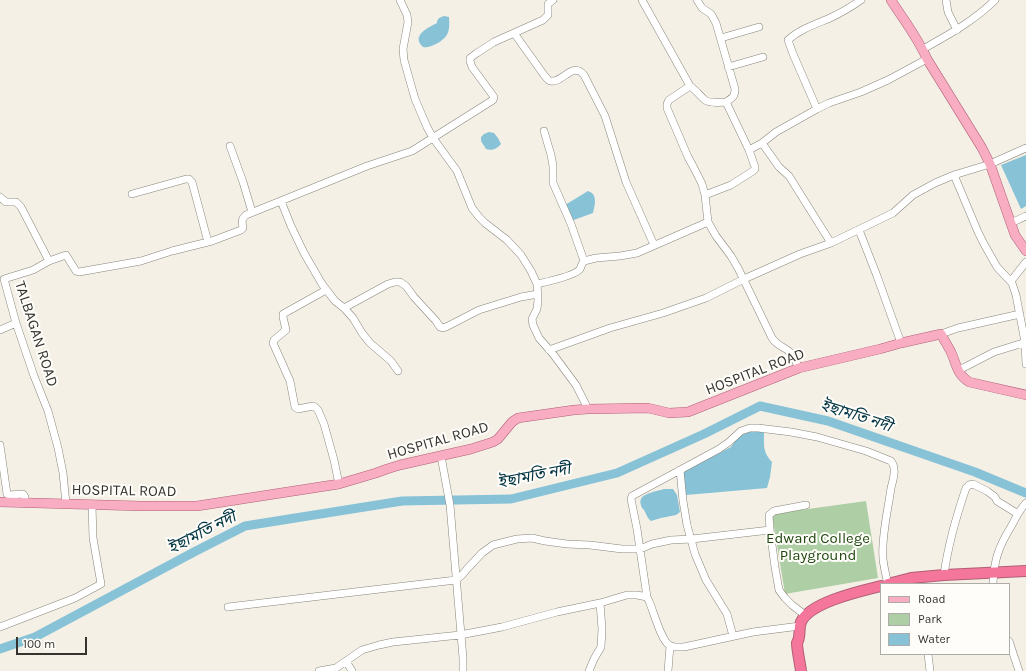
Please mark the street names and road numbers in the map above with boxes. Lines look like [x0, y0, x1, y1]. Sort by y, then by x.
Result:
street label: TALBAGAN ROAD [10, 279, 62, 389]
street label: HOSPITAL ROAD [703, 345, 807, 399]
street label: HOSPITAL ROAD [385, 418, 491, 464]
street label: HOSPITAL ROAD [71, 481, 177, 501]

